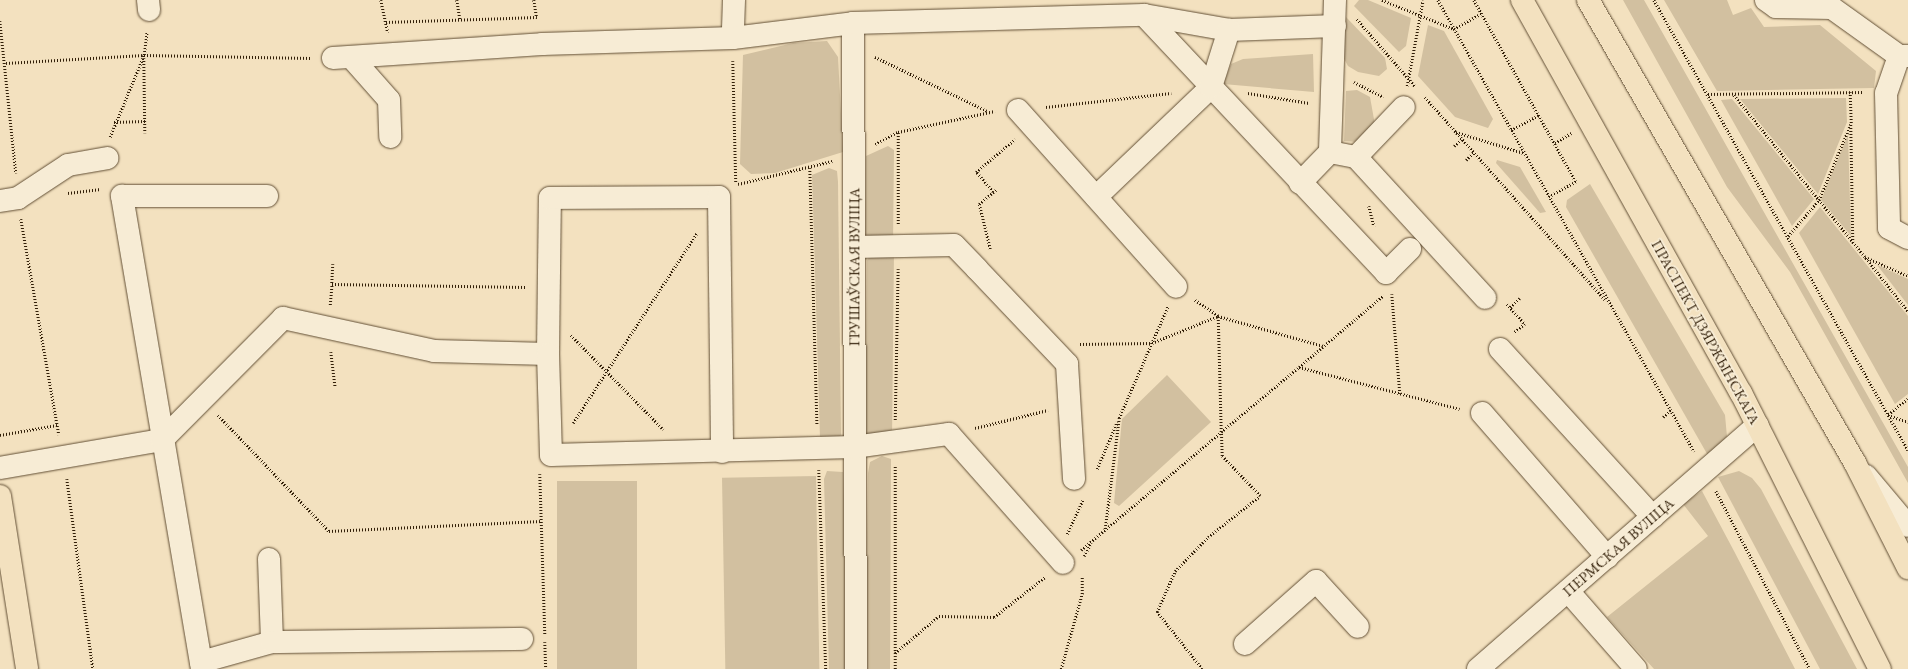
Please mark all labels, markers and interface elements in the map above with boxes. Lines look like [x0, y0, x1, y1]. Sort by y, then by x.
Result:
street label: ГРУШАЎСКАЯ ВУЛІЦА [845, 188, 863, 346]
street label: ПРАСПЕКТ ДЗЯРЖЫНСКАГА [1648, 237, 1764, 427]
street label: ПЕРМСКАЯ ВУЛІЦА [1559, 494, 1677, 600]

